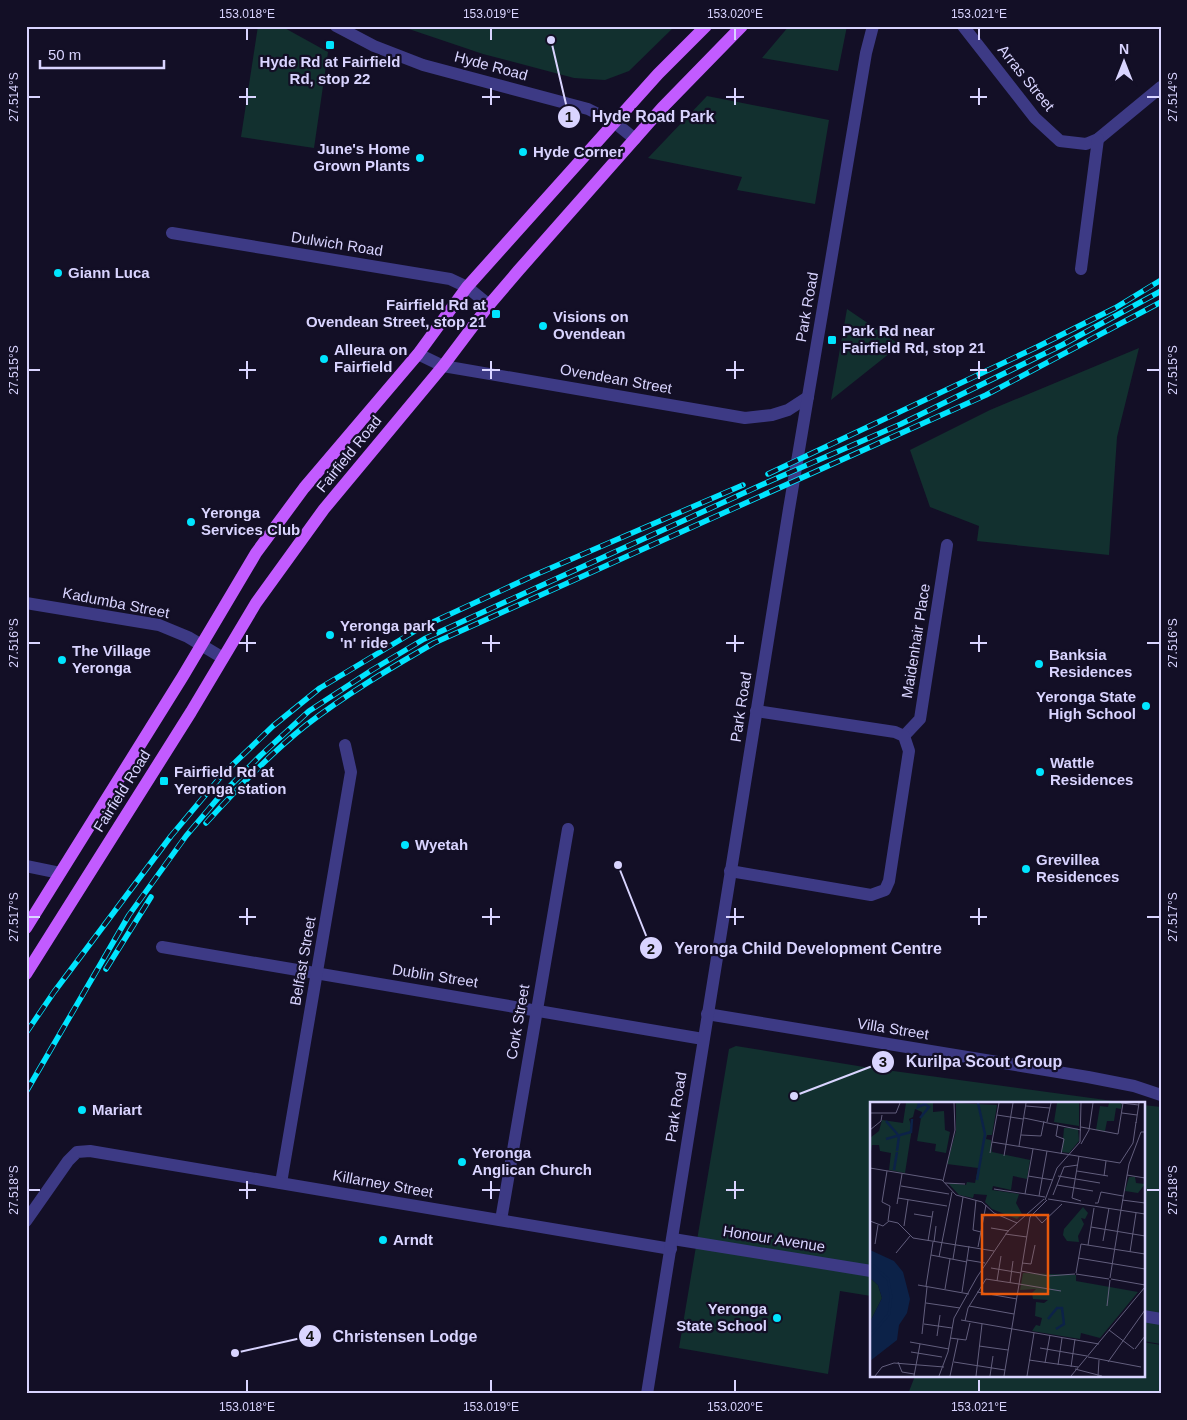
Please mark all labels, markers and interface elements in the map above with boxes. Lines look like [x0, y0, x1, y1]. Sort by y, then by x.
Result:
text: 153.018°E [219, 7, 275, 21]
text: 153.019°E [463, 7, 519, 21]
text: 153.020°E [707, 7, 763, 21]
text: 153.021°E [951, 7, 1007, 21]
scale bar [40, 38, 164, 70]
north arrow [1100, 38, 1150, 88]
marker: Hyde Rd at Fairfield Rd, stop 22 [324, 39, 336, 51]
street label: Arras Street [995, 41, 1059, 115]
text: N [1119, 41, 1129, 57]
text: 50 m [48, 46, 81, 63]
street label: Hyde Road [453, 48, 530, 83]
place label: Hyde Rd at Fairfield Rd, stop 22 [260, 53, 400, 87]
text: 27.514°S [7, 72, 21, 122]
text: 27.514°S [1166, 72, 1180, 122]
callout: Hyde Road Park [557, 101, 725, 132]
text: 1 [565, 108, 573, 125]
text: Hyde Road Park [592, 108, 714, 125]
place label: June's Home Grown Plants [313, 140, 410, 174]
place label: Hyde Corner [533, 143, 623, 160]
marker: Hyde Corner [517, 146, 529, 158]
marker: June's Home Grown Plants [414, 152, 426, 164]
street label: Dulwich Road [290, 228, 384, 259]
place label: Giann Luca [68, 264, 150, 281]
marker: Giann Luca [52, 267, 64, 279]
street label: Park Road [792, 271, 821, 343]
place label: Fairfield Rd at Ovendean Street, stop 21 [306, 296, 486, 330]
marker: Fairfield Rd at Ovendean Street, stop 21 [490, 308, 502, 320]
place label: Visions on Ovendean [553, 308, 629, 342]
marker: Visions on Ovendean [537, 320, 549, 332]
place label: Park Rd near Fairfield Rd, stop 21 [842, 322, 985, 356]
marker: Park Rd near Fairfield Rd, stop 21 [826, 334, 838, 346]
place label: Alleura on Fairfield [334, 341, 407, 375]
text: 27.515°S [7, 345, 21, 395]
text: 27.515°S [1166, 345, 1180, 395]
marker: Alleura on Fairfield [318, 353, 330, 365]
street label: Ovendean Street [559, 360, 674, 397]
street label: Fairfield Road [313, 412, 385, 495]
place label: Yeronga Services Club [201, 504, 300, 538]
marker: Yeronga Services Club [185, 516, 197, 528]
street label: Maidenhair Place [898, 582, 933, 699]
street label: Kadumba Street [61, 584, 172, 621]
place label: Yeronga park 'n' ride [340, 617, 436, 651]
text: 27.516°S [7, 618, 21, 668]
text: 27.516°S [1166, 618, 1180, 668]
marker: Yeronga park 'n' ride [324, 629, 336, 641]
place label: The Village Yeronga [72, 642, 151, 676]
place label: Banksia Residences [1049, 646, 1132, 680]
marker: The Village Yeronga [56, 654, 68, 666]
marker: Banksia Residences [1033, 658, 1045, 670]
street label: Park Road [727, 671, 754, 743]
place label: Yeronga State High School [1036, 688, 1136, 722]
marker: Yeronga State High School [1140, 700, 1152, 712]
street label: Fairfield Road [90, 747, 154, 835]
place label: Wattle Residences [1050, 754, 1133, 788]
place label: Fairfield Rd at Yeronga station [174, 763, 287, 797]
marker: Wattle Residences [1034, 766, 1046, 778]
marker: Fairfield Rd at Yeronga station [158, 775, 170, 787]
place label: Wyetah [415, 836, 468, 853]
marker: Wyetah [399, 839, 411, 851]
place label: Grevillea Residences [1036, 851, 1119, 885]
marker: Grevillea Residences [1020, 863, 1032, 875]
text: 27.517°S [7, 892, 21, 942]
text: 27.517°S [1166, 892, 1180, 942]
street label: Belfast Street [286, 914, 319, 1007]
callout: Yeronga Child Development Centre [639, 933, 951, 964]
text: 2 [647, 940, 655, 957]
text: Yeronga Child Development Centre [674, 940, 942, 957]
street label: Dublin Street [391, 960, 480, 991]
street label: Cork Street [503, 982, 533, 1061]
street label: Villa Street [856, 1014, 931, 1043]
callout: Kurilpa Scout Group [871, 1046, 1072, 1077]
text: 3 [879, 1053, 887, 1070]
text: Kurilpa Scout Group [906, 1053, 1062, 1070]
street label: Park Road [662, 1071, 689, 1143]
place label: Mariart [92, 1101, 142, 1118]
inset map [870, 1102, 1144, 1378]
marker: Mariart [76, 1104, 88, 1116]
place label: Yeronga Anglican Church [472, 1144, 592, 1178]
marker: Yeronga Anglican Church [456, 1156, 468, 1168]
text: 27.518°S [7, 1165, 21, 1215]
text: 27.518°S [1166, 1165, 1180, 1215]
street label: Killarney Street [332, 1166, 435, 1201]
street label: Honour Avenue [722, 1222, 826, 1255]
place label: Arndt [393, 1231, 433, 1248]
marker: Arndt [377, 1234, 389, 1246]
place label: Yeronga State School [676, 1300, 768, 1334]
marker: Yeronga State School [771, 1312, 783, 1324]
callout: Christensen Lodge [298, 1321, 488, 1352]
text: 4 [306, 1327, 315, 1344]
text: Christensen Lodge [333, 1328, 478, 1345]
text: 153.018°E [219, 1400, 275, 1414]
text: 153.019°E [463, 1400, 519, 1414]
text: 153.020°E [707, 1400, 763, 1414]
text: 153.021°E [951, 1400, 1007, 1414]

